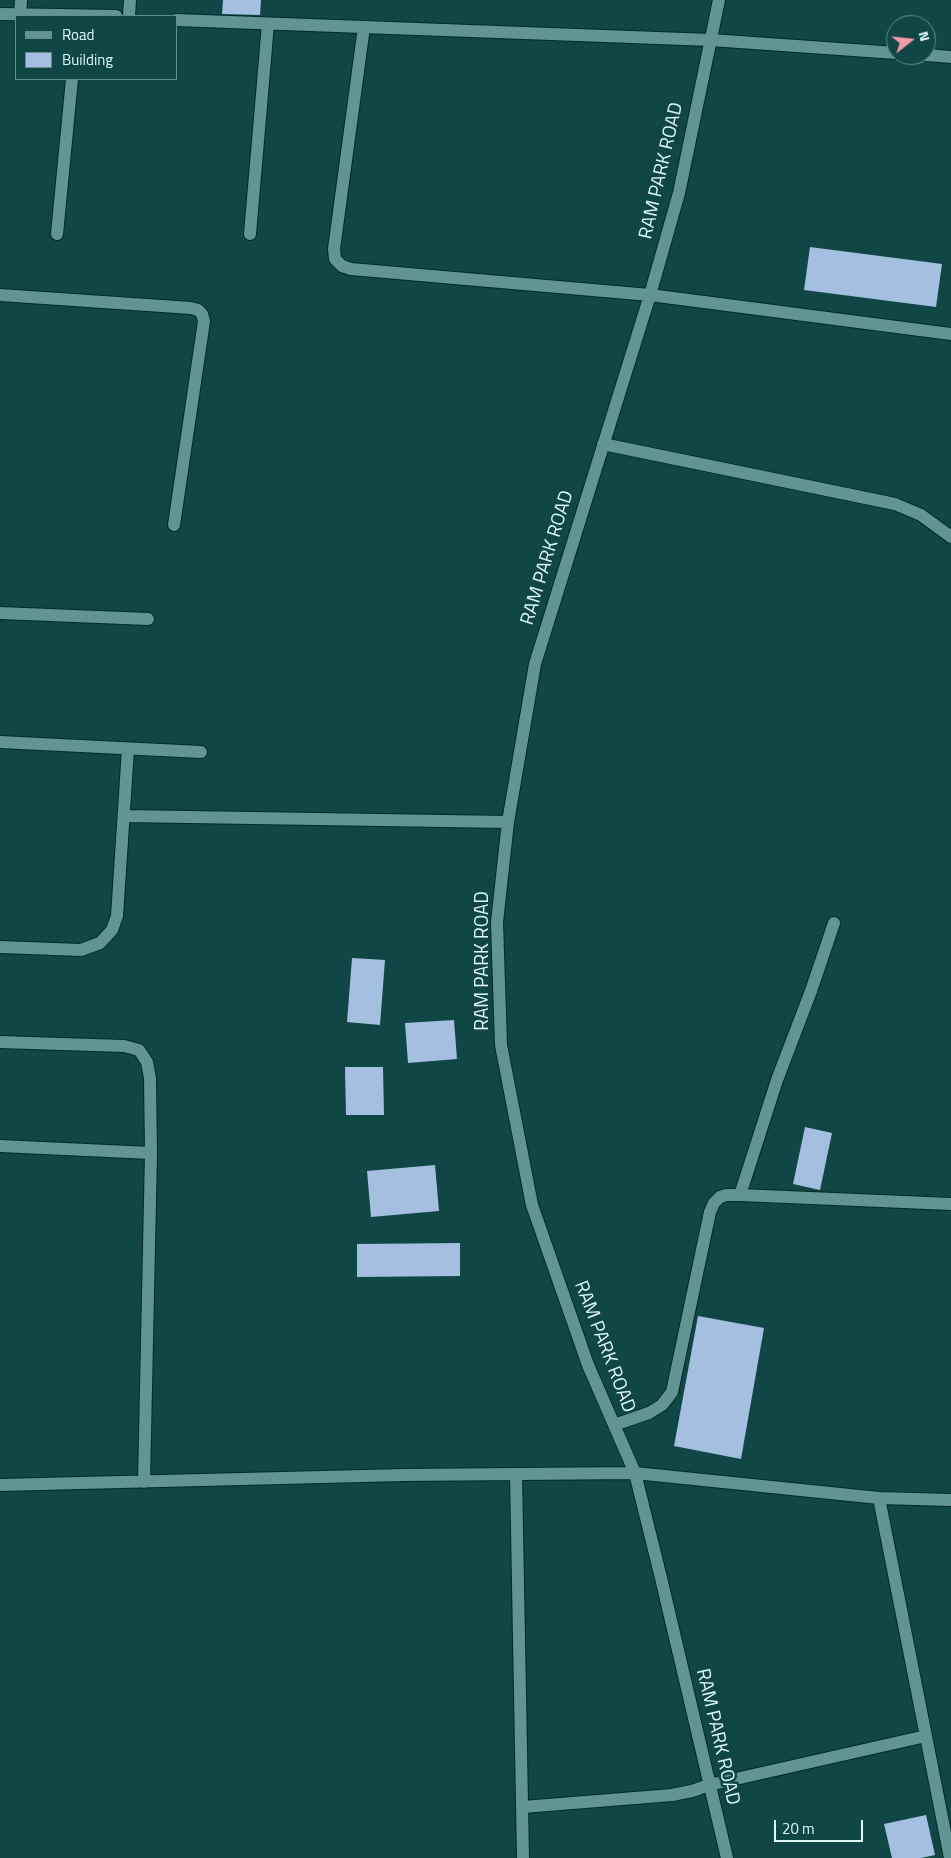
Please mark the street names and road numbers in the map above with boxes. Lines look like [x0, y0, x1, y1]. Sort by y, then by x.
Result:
street label: RAM PARK ROAD [635, 101, 689, 241]
street label: RAM PARK ROAD [517, 488, 579, 628]
street label: RAM PARK ROAD [472, 891, 494, 1031]
street label: RAM PARK ROAD [568, 1278, 640, 1416]
street label: RAM PARK ROAD [690, 1667, 744, 1807]

